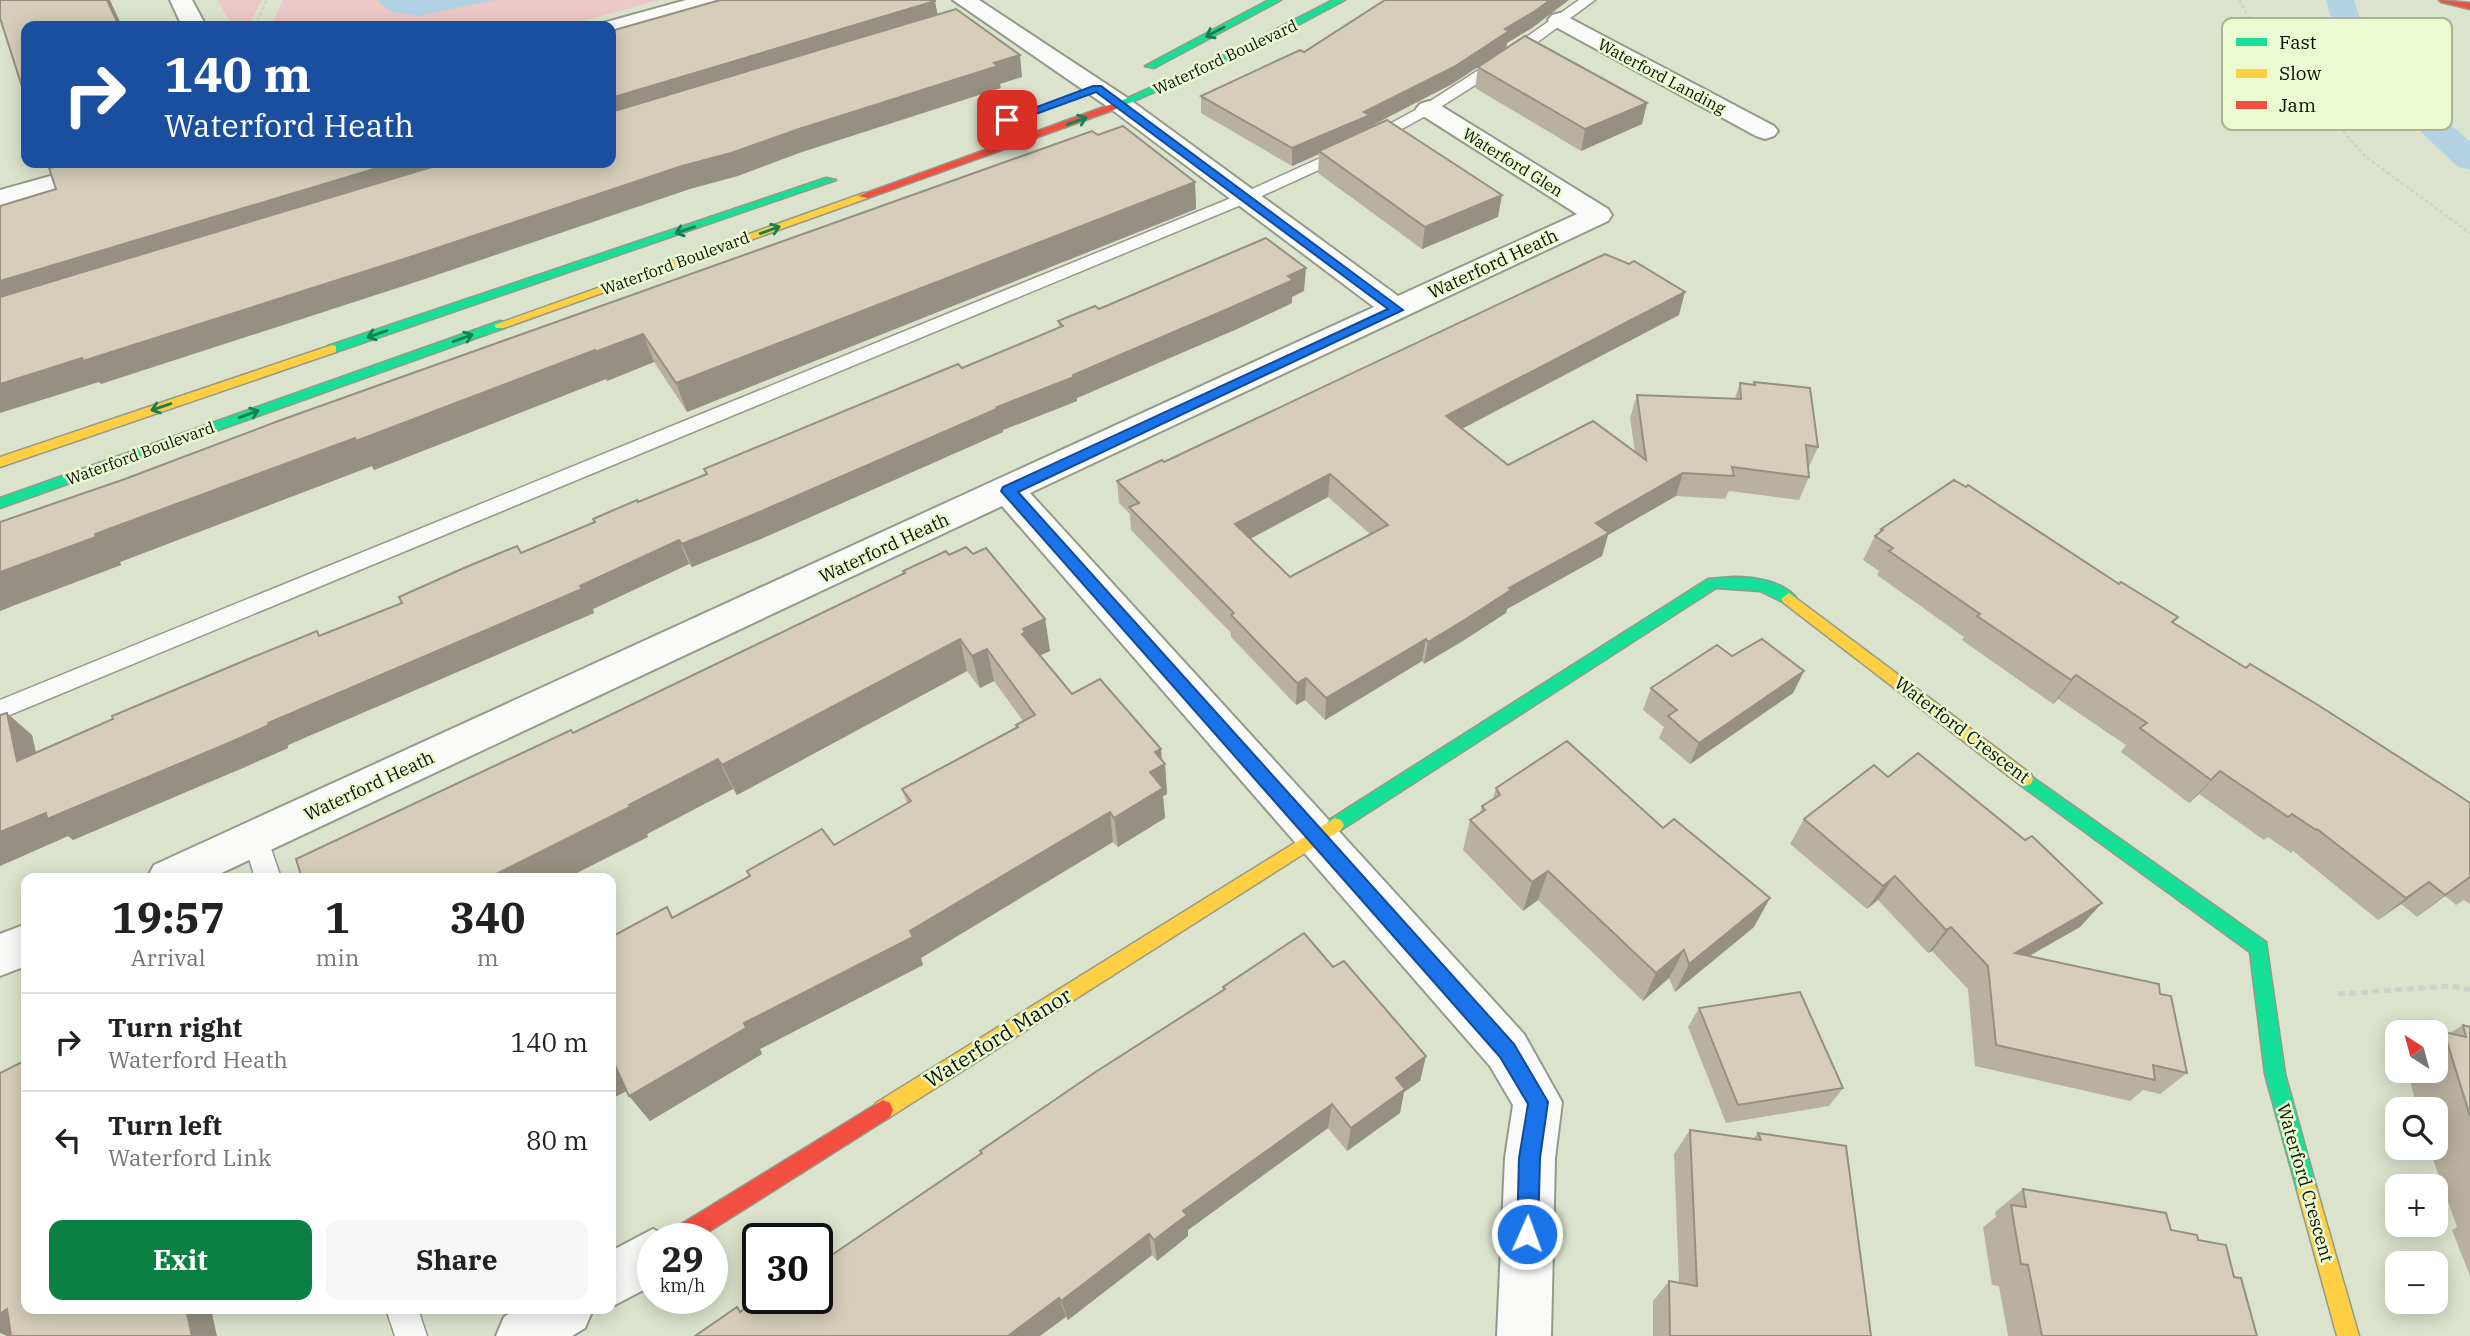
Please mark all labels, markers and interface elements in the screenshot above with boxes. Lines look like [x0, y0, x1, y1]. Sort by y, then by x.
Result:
street label: Waterford Boulevard [1150, 15, 1300, 99]
legend [2222, 18, 2452, 130]
one-way arrow [1205, 25, 1226, 39]
text: Fast [2279, 30, 2317, 54]
street label: Waterford Landing [1595, 34, 1730, 118]
text: 140 m [164, 42, 311, 105]
icon: right [49, 49, 140, 140]
text: Slow [2279, 61, 2321, 85]
pin [977, 90, 1037, 150]
text: Jam [2279, 93, 2316, 117]
icon: arrive [988, 101, 1026, 139]
text: Waterford Heath [164, 104, 414, 146]
one-way arrow [1065, 113, 1087, 126]
street label: Waterford Glen [1459, 123, 1567, 201]
one-way arrow [759, 222, 781, 235]
street label: Waterford Heath [1424, 223, 1561, 304]
one-way arrow [674, 225, 696, 237]
street label: Waterford Boulevard [598, 227, 752, 299]
one-way arrow [366, 329, 388, 341]
one-way arrow [452, 331, 474, 343]
one-way arrow [151, 402, 173, 414]
one-way arrow [238, 407, 260, 419]
street label: Waterford Boulevard [63, 417, 217, 489]
street label: Waterford Heath [815, 507, 952, 588]
street label: Waterford Crescent [1890, 671, 2035, 788]
street label: Waterford Heath [300, 745, 437, 826]
text: 19:57 [111, 890, 225, 945]
text: 1 [325, 890, 350, 945]
text: 340 [450, 890, 525, 945]
text: Arrival [131, 942, 206, 972]
text: min [316, 942, 359, 972]
text: m [477, 942, 499, 972]
street label: Waterford Manor [918, 980, 1077, 1094]
text: Turn right [108, 1010, 242, 1044]
north arrow [2385, 1020, 2448, 1083]
map controls [2385, 1020, 2448, 1314]
icon: right [49, 1023, 87, 1061]
text: 140 m [510, 1025, 588, 1059]
text: Waterford Heath [108, 1044, 288, 1074]
button: search [2385, 1097, 2448, 1160]
street label: Waterford Crescent [2272, 1101, 2339, 1265]
text: Turn left [108, 1108, 222, 1142]
icon: left [49, 1121, 87, 1159]
text: 80 m [526, 1123, 588, 1157]
text: Waterford Link [108, 1142, 271, 1172]
button: + [2385, 1174, 2448, 1237]
position arrow [1490, 1197, 1564, 1271]
button: Exit [49, 1220, 312, 1300]
button: Share [326, 1220, 588, 1300]
speed limit sign: 30 [742, 1223, 833, 1314]
text: 29 [661, 1236, 704, 1282]
button: − [2385, 1251, 2448, 1314]
text: km/h [660, 1274, 705, 1297]

